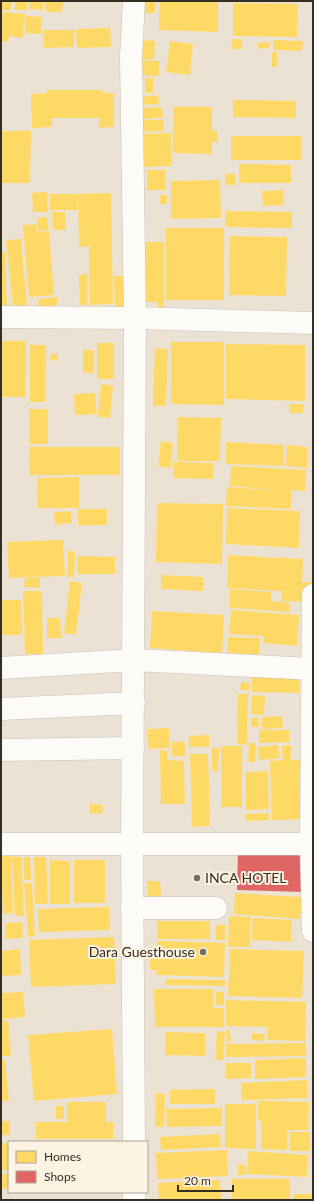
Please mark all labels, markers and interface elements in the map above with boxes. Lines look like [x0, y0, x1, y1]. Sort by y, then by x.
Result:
place label: INCA HOTEL [205, 869, 287, 886]
marker: INCA HOTEL [192, 873, 202, 883]
place label: Dara Guesthouse [89, 943, 195, 960]
marker: Dara Guesthouse [198, 947, 208, 957]
legend [8, 1141, 148, 1193]
text: Homes [44, 1149, 81, 1164]
scale bar [178, 1167, 233, 1193]
text: Shops [44, 1169, 76, 1184]
text: 20 m [184, 1173, 211, 1188]

